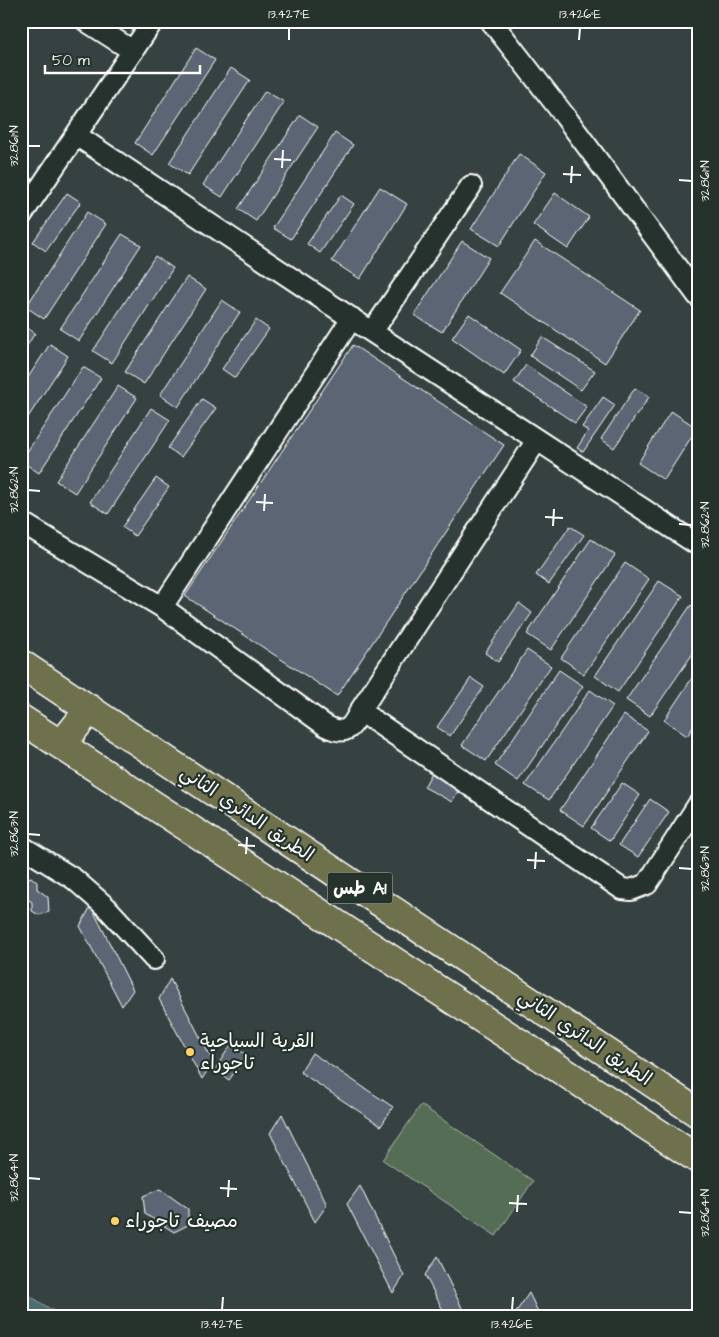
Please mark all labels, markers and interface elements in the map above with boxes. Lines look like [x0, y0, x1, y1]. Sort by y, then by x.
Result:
text: 13.427°E [268, 6, 310, 23]
text: 13.426°E [559, 6, 601, 23]
scale bar [45, 42, 200, 74]
text: 50 m [52, 50, 90, 71]
text: 32.861°N [6, 125, 23, 167]
text: 32.861°N [697, 160, 714, 202]
text: 32.862°N [6, 466, 23, 514]
text: 32.862°N [697, 501, 714, 549]
street label: الطريق الدائري الثاني [174, 759, 319, 870]
text: 32.863°N [6, 810, 23, 857]
text: 32.863°N [697, 845, 714, 892]
road number: طس A1 [328, 872, 392, 904]
street label: الطريق الدائري الثاني [512, 983, 657, 1094]
place label: القرية السياحية تاجوراء [200, 1028, 314, 1077]
marker: القرية السياحية تاجوراء [184, 1046, 196, 1058]
text: 32.864°N [6, 1153, 23, 1202]
text: 32.864°N [697, 1188, 714, 1237]
place label: مصيف تاجوراء [125, 1208, 238, 1235]
marker: مصيف تاجوراء [109, 1215, 121, 1227]
text: 13.427°E [201, 1316, 243, 1333]
text: 13.426°E [491, 1316, 533, 1333]

